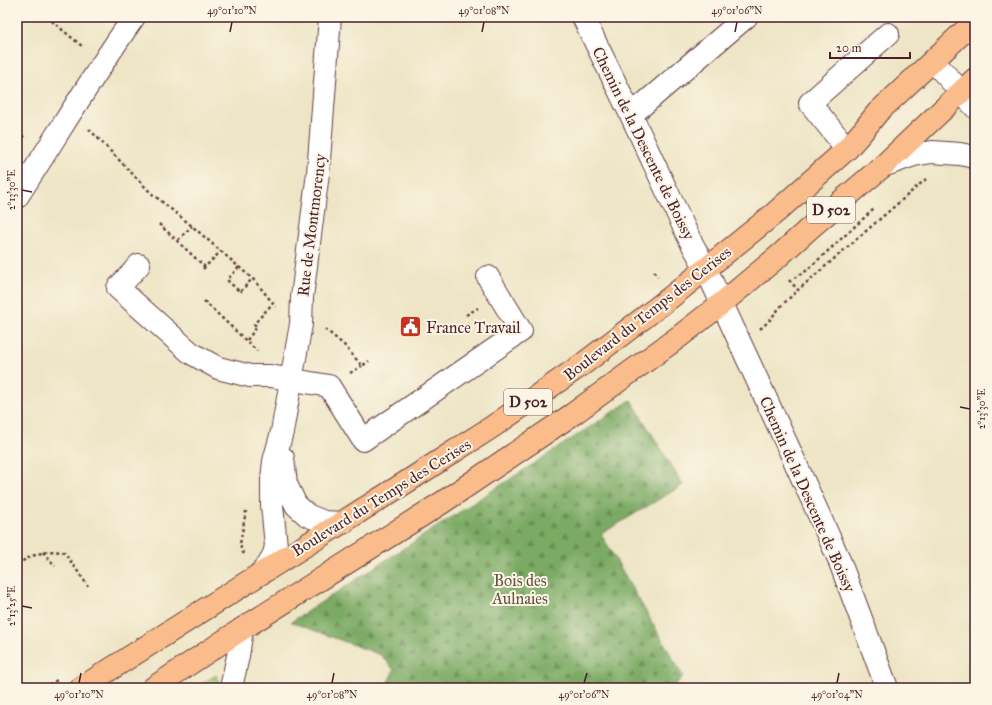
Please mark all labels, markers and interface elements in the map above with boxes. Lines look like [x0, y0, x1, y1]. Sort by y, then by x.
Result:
text: 49°01'10"N [207, 5, 257, 17]
text: 49°01'08"N [458, 5, 510, 17]
text: 49°01'06"N [712, 5, 763, 17]
scale bar [830, 34, 910, 60]
text: 20 m [836, 41, 862, 55]
street label: Chemin de la Descente de Boissy [588, 44, 699, 243]
street label: Rue de Montmorency [293, 152, 330, 297]
text: 2°13'30"E [6, 170, 18, 210]
road number: D 502 [807, 197, 855, 223]
street label: Boulevard du Temps des Cerises [560, 242, 735, 385]
public building icon: France Travail [397, 314, 423, 340]
place label: France Travail [426, 318, 521, 337]
road number: D 502 [504, 389, 552, 415]
text: 2°13'30"E [976, 389, 988, 429]
street label: Chemin de la Descente de Boissy [756, 393, 860, 596]
street label: Boulevard du Temps des Cerises [288, 434, 474, 560]
park label: Bois des Aulnaies [491, 571, 548, 608]
text: 2°13'25"E [6, 586, 18, 626]
text: 49°01'10"N [54, 689, 104, 701]
text: 49°01'08"N [306, 689, 358, 701]
text: 49°01'06"N [559, 689, 610, 701]
text: 49°01'04"N [811, 689, 863, 701]

